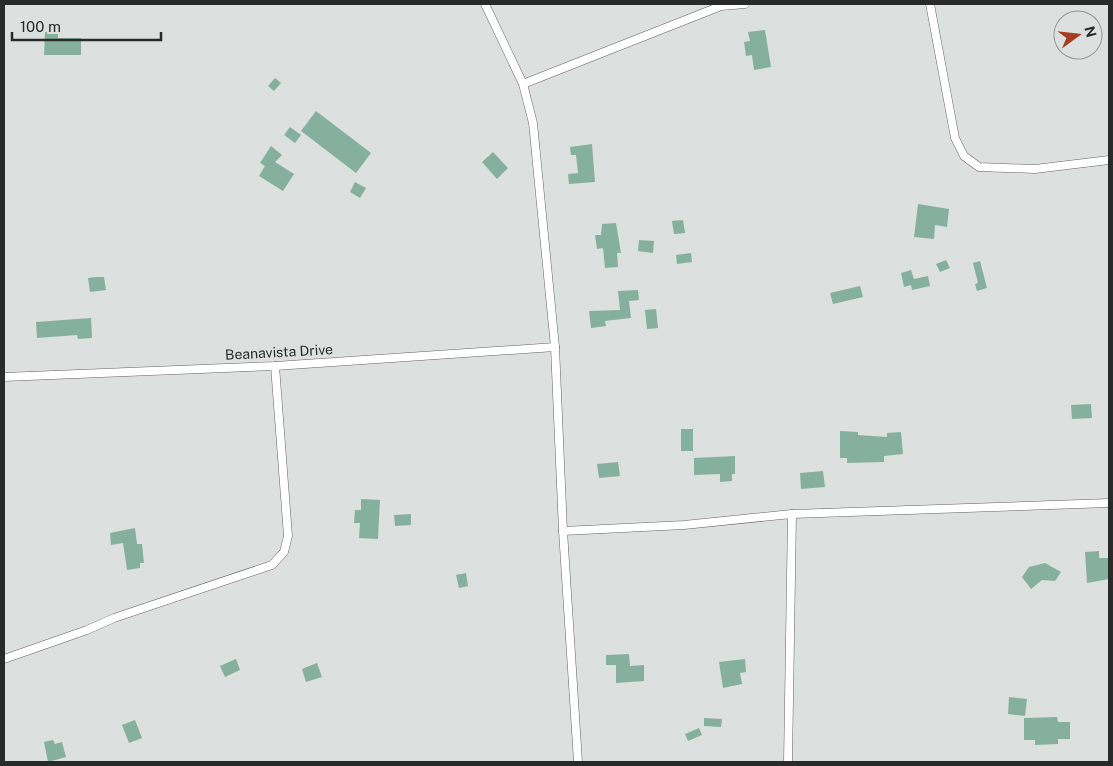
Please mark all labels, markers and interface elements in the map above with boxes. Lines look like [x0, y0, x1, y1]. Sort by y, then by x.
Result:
scale bar [12, 10, 161, 42]
north arrow [1053, 10, 1103, 60]
text: 100 m [20, 18, 61, 35]
text: N [1081, 24, 1100, 39]
street label: Beanavista Drive [225, 341, 333, 363]

